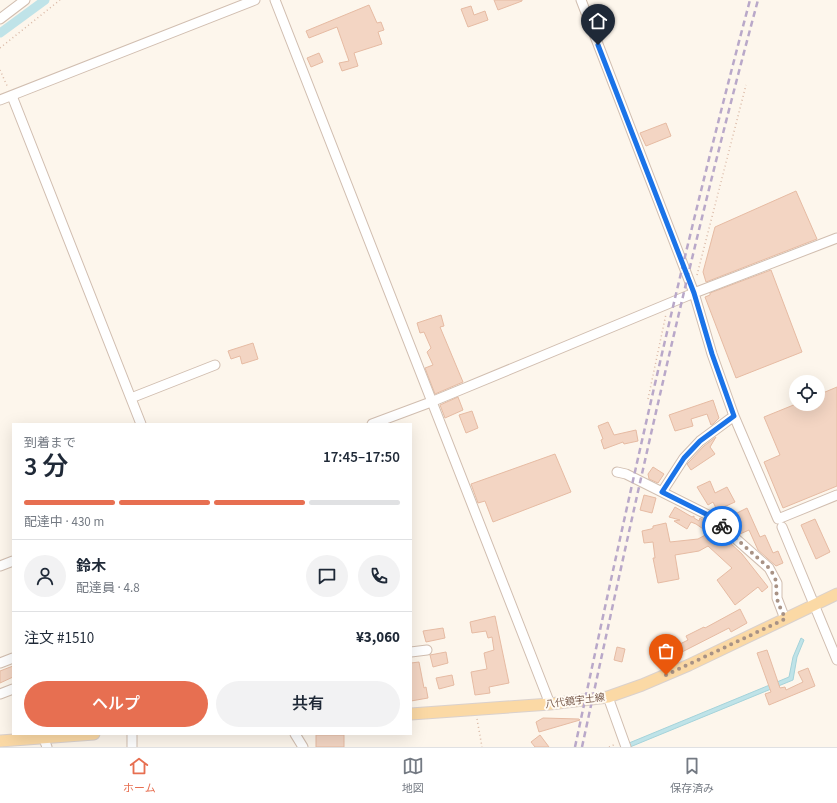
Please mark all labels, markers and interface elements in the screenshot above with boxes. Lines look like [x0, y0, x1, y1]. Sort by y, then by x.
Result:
pin [581, 4, 615, 45]
icon: home [587, 10, 609, 32]
map controls [789, 375, 825, 411]
button: locate [789, 375, 825, 411]
text: 到着まで [24, 434, 76, 452]
text: 17:45–17:50 [323, 447, 400, 468]
text: 3 分 [24, 448, 69, 485]
courier [702, 506, 742, 546]
text: 配達中 · 430 m [24, 513, 104, 531]
icon: bike [711, 515, 733, 537]
button: person [24, 555, 66, 597]
button: chat [306, 555, 348, 597]
button: phone [358, 555, 400, 597]
text: 鈴木 [76, 556, 106, 577]
text: 配達員 · 4.8 [76, 579, 140, 597]
text: ¥3,060 [356, 627, 400, 648]
text: 注文 #1510 [24, 628, 94, 649]
pin [649, 634, 683, 675]
icon: bag [655, 640, 677, 662]
button: ヘルプ [24, 681, 208, 727]
button: 共有 [216, 681, 400, 727]
street label: 八代鏡宇土線 [544, 690, 606, 712]
tab: ホーム [123, 755, 156, 796]
tab: 地図 [402, 755, 424, 796]
tab: 保存済み [670, 755, 714, 796]

